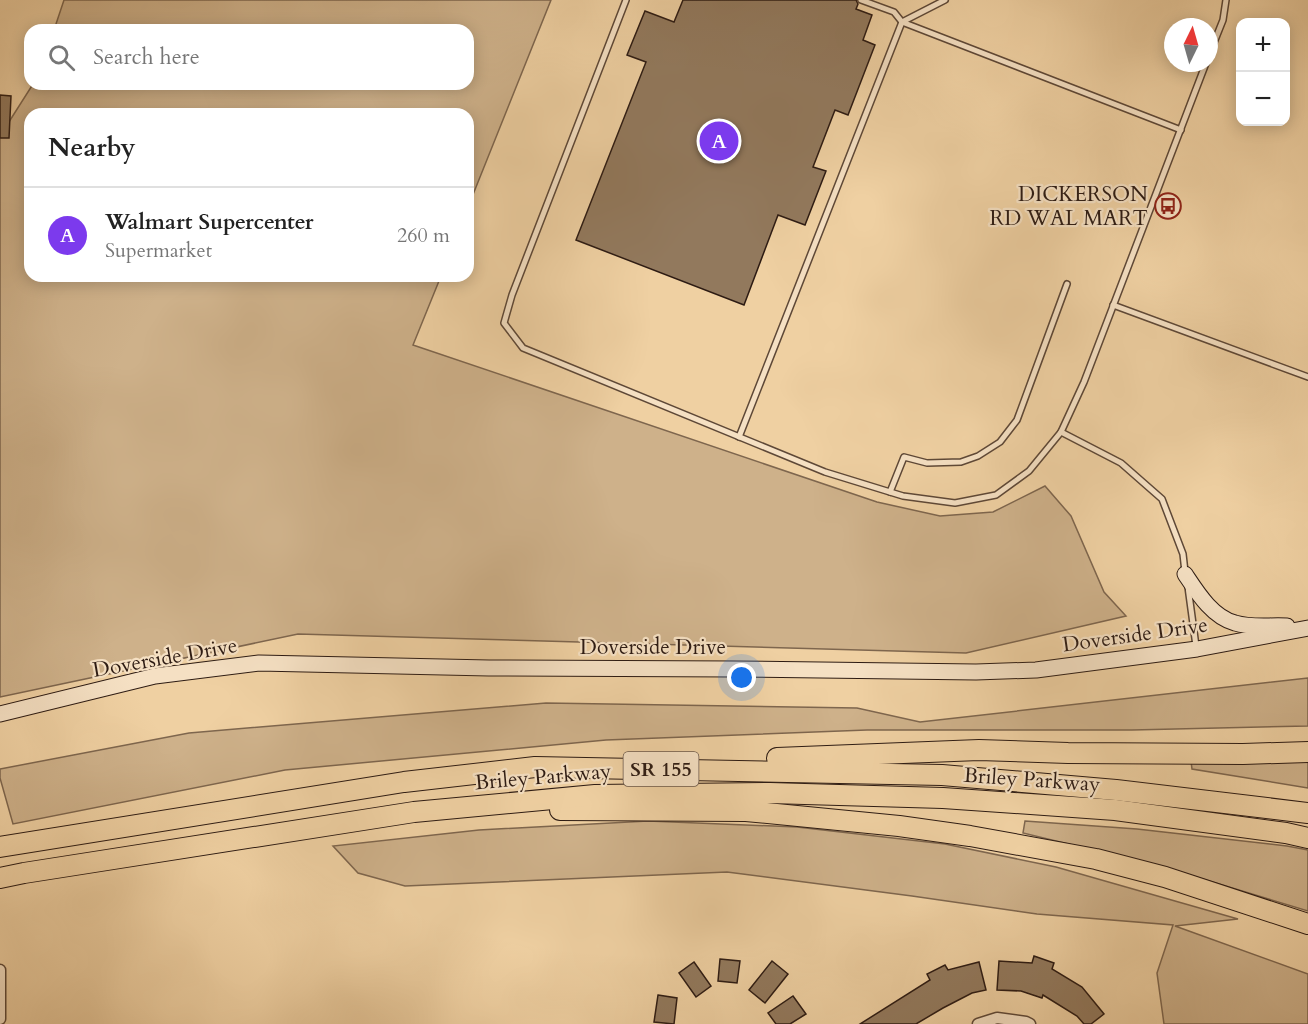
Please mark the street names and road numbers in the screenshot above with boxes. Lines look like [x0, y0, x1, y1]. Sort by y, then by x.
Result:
street label: Doverside Drive [1061, 610, 1209, 660]
street label: Doverside Drive [90, 631, 240, 685]
street label: Doverside Drive [580, 633, 726, 662]
road number: SR 155 [624, 752, 698, 786]
street label: Briley Parkway [474, 757, 612, 797]
street label: Briley Parkway [963, 761, 1101, 799]

